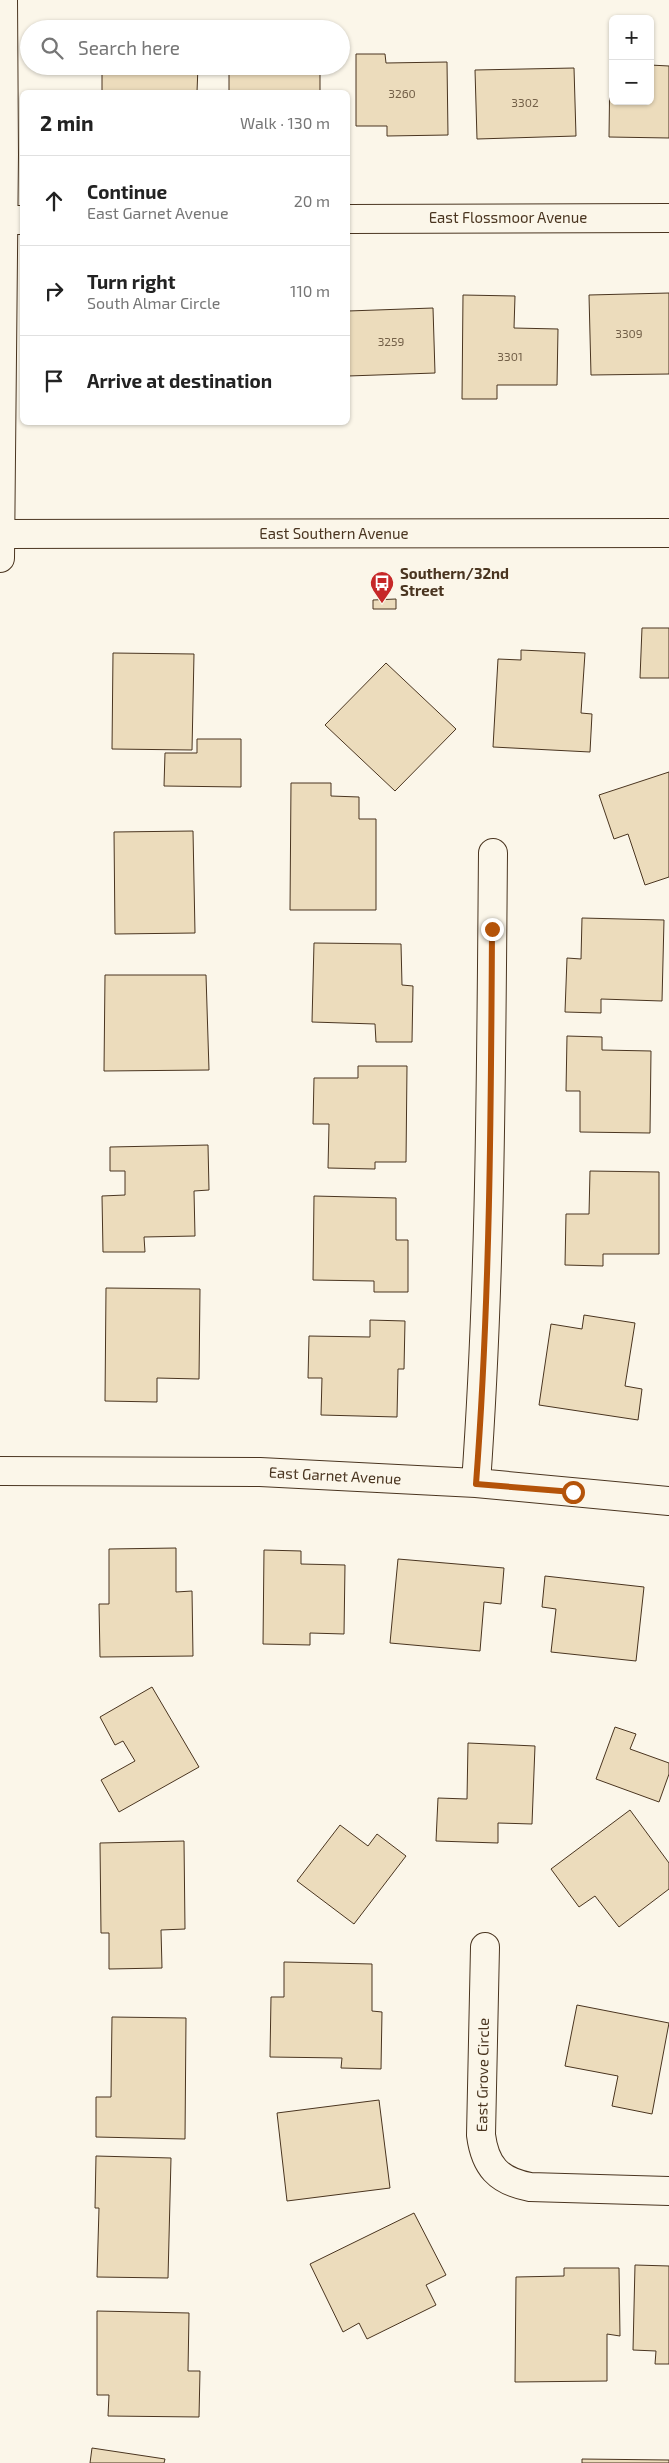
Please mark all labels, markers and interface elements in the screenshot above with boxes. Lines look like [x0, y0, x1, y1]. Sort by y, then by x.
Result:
map controls [609, 15, 654, 105]
button: + [609, 15, 654, 60]
search box [20, 20, 350, 75]
icon: search [38, 34, 66, 62]
text: Search here [78, 36, 180, 59]
button: − [609, 60, 654, 105]
house number: 3260 [388, 86, 416, 100]
house number: 3302 [511, 95, 539, 109]
text: 2 min [40, 110, 94, 135]
text: Walk · 130 m [240, 113, 330, 132]
text: Continue [87, 180, 167, 203]
icon: ahead [40, 187, 68, 215]
text: 20 m [294, 191, 330, 210]
text: East Garnet Avenue [87, 203, 229, 222]
street label: East Flossmoor Avenue [429, 208, 587, 226]
text: Turn right [87, 270, 175, 293]
icon: right [40, 277, 68, 305]
text: 110 m [290, 281, 330, 300]
text: South Almar Circle [87, 293, 220, 312]
house number: 3309 [615, 326, 643, 340]
house number: 3259 [378, 334, 404, 348]
house number: 3301 [497, 349, 523, 363]
icon: arrive [40, 367, 68, 395]
text: Arrive at destination [87, 369, 272, 392]
street label: East Southern Avenue [259, 524, 409, 542]
place label: Southern/32nd Street [400, 564, 509, 599]
bus stop icon: Southern/32nd Street [369, 570, 395, 604]
route end [481, 918, 504, 941]
street label: East Garnet Avenue [268, 1463, 402, 1487]
route start [562, 1481, 585, 1504]
street label: East Grove Circle [472, 2018, 492, 2132]

